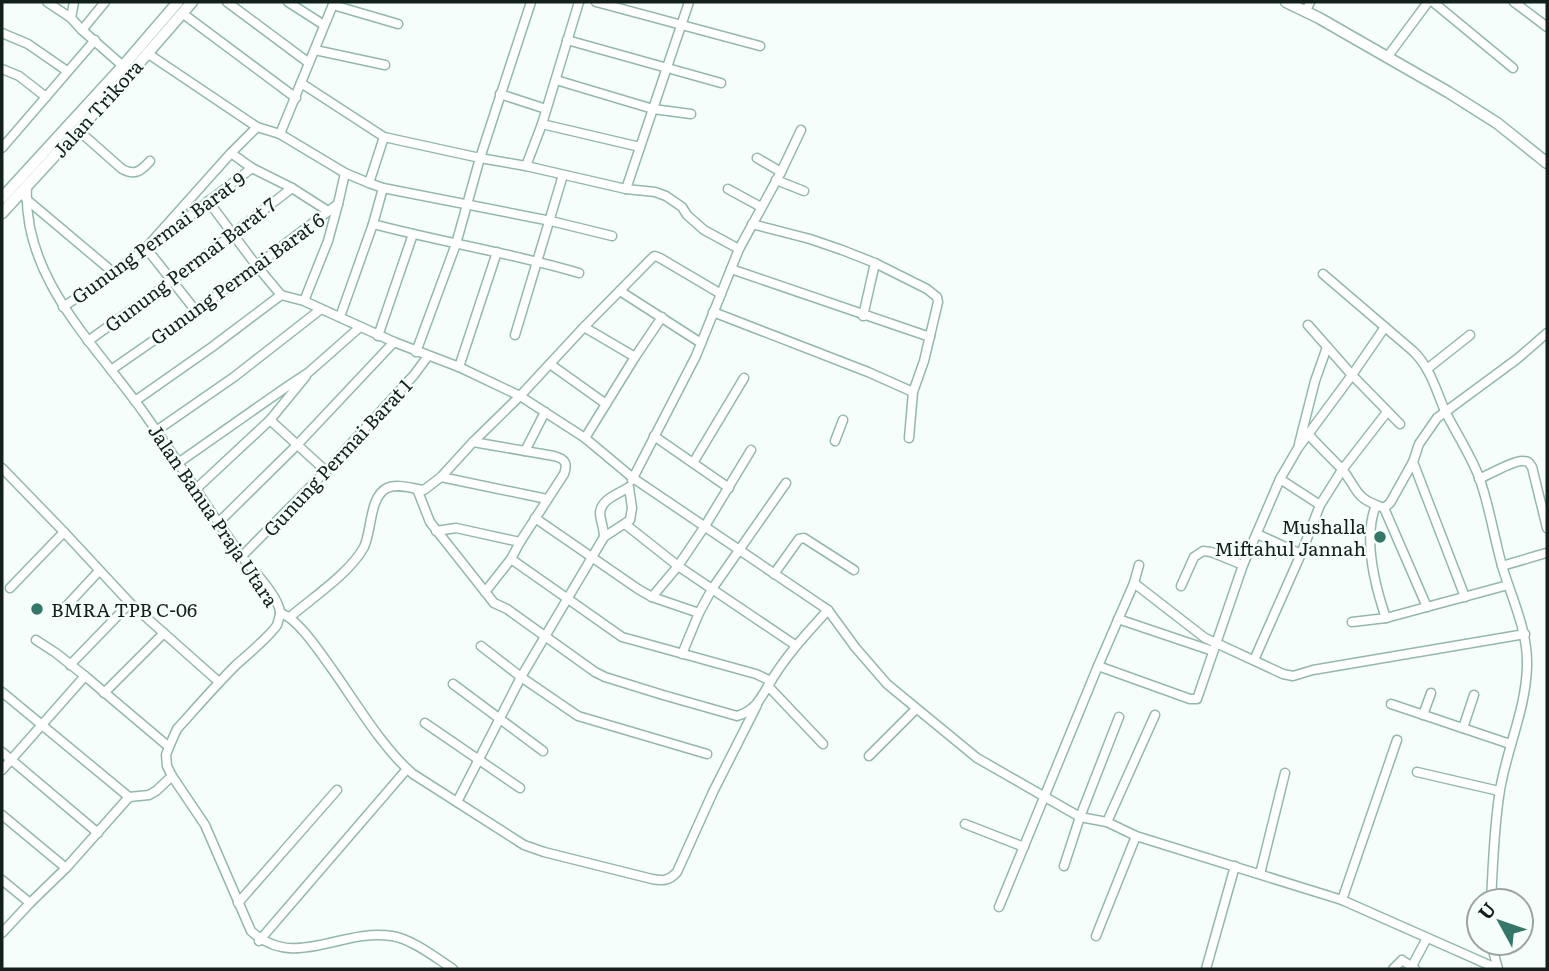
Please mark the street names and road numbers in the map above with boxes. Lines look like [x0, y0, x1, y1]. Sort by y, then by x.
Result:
street label: Jalan Trikora [45, 52, 149, 163]
street label: Gunung Permai Barat 9 [65, 164, 251, 310]
street label: Gunung Permai Barat 7 [98, 190, 282, 338]
street label: Gunung Permai Barat 6 [144, 205, 330, 351]
street label: Gunung Permai Barat 1 [256, 372, 418, 542]
street label: Jalan Banua Praja Utara [142, 418, 286, 613]

